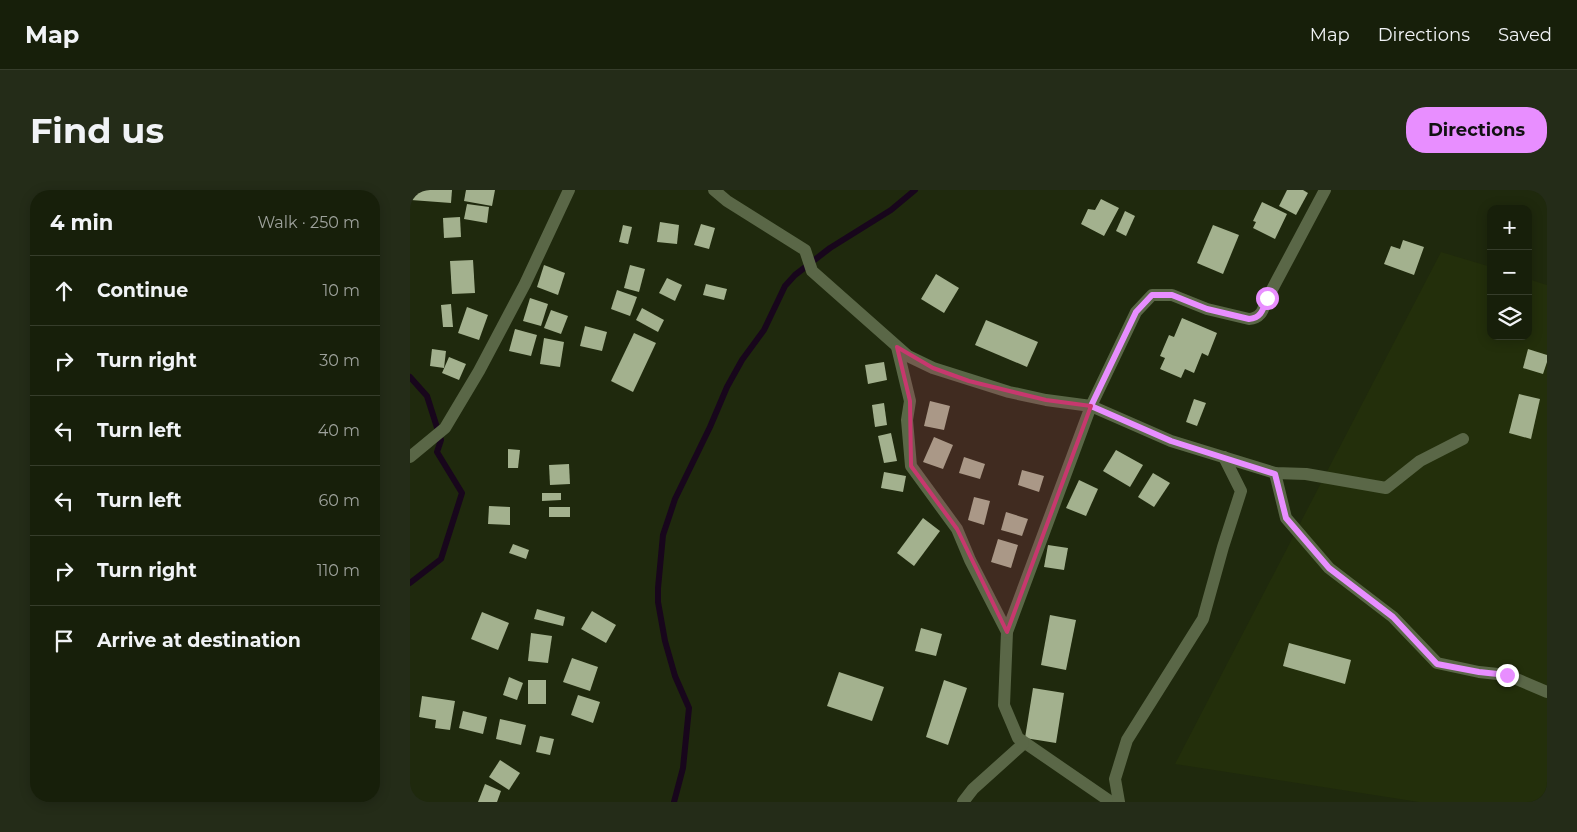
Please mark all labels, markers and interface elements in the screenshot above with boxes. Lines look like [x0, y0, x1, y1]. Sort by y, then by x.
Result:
text: Map [25, 20, 79, 49]
text: Map [1310, 24, 1350, 46]
text: Directions [1378, 24, 1470, 46]
text: Saved [1498, 24, 1552, 46]
button: Directions [1406, 107, 1547, 153]
text: Find us [30, 109, 164, 152]
map controls [1487, 205, 1532, 340]
button: + [1487, 205, 1532, 250]
text: 4 min [50, 210, 113, 235]
text: Walk · 250 m [257, 213, 360, 232]
button: − [1487, 250, 1532, 295]
icon: ahead [50, 277, 78, 305]
text: Continue [97, 279, 188, 302]
text: 10 m [322, 281, 360, 300]
route start [1256, 287, 1279, 310]
button: layers [1487, 295, 1532, 340]
icon: right [50, 347, 78, 375]
text: Turn right [97, 349, 197, 372]
text: 30 m [319, 351, 360, 370]
icon: left [50, 417, 78, 445]
text: Turn left [97, 419, 182, 442]
text: 40 m [318, 421, 360, 440]
icon: left [50, 487, 78, 515]
text: Turn left [97, 489, 182, 512]
text: 60 m [318, 491, 360, 510]
icon: right [50, 557, 78, 585]
text: Turn right [97, 559, 197, 582]
text: 110 m [317, 561, 360, 580]
icon: arrive [50, 627, 78, 655]
text: Arrive at destination [97, 629, 301, 652]
route end [1496, 664, 1519, 687]

